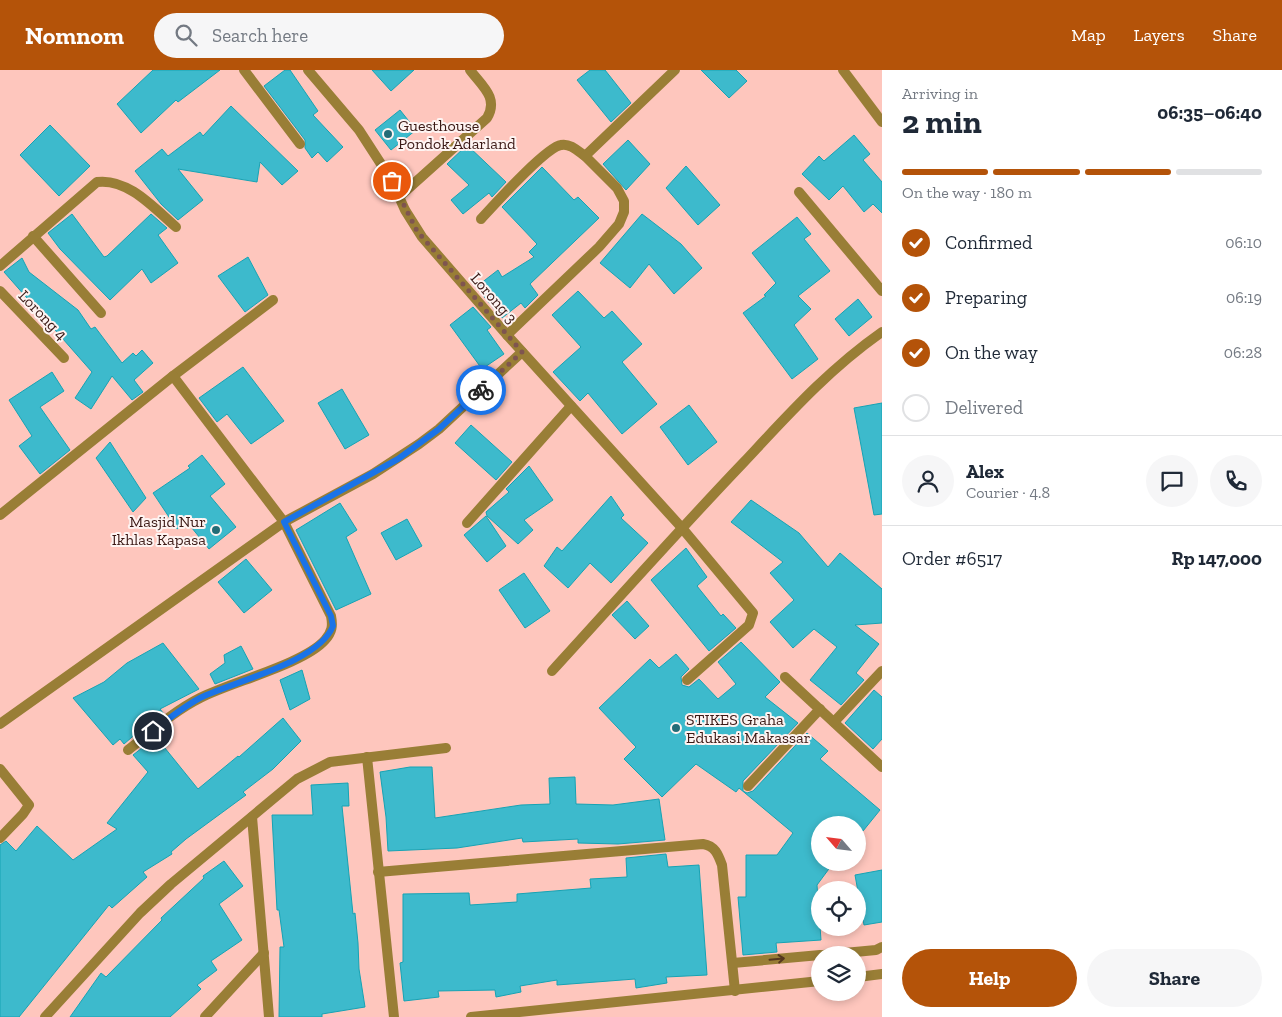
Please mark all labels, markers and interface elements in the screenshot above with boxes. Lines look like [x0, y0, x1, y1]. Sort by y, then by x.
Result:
search box [154, 13, 504, 58]
text: Nomnom [25, 21, 124, 50]
icon: search [172, 21, 200, 49]
text: Search here [212, 24, 308, 47]
text: Map [1071, 24, 1106, 46]
text: Layers [1134, 24, 1185, 46]
text: Share [1213, 24, 1257, 46]
text: Arriving in [902, 84, 978, 103]
text: 06:35–06:40 [1157, 101, 1262, 124]
text: 2 min [902, 103, 982, 141]
place label: Guesthouse Pondok Adarland [398, 116, 516, 153]
marker: Guesthouse Pondok Adarland [382, 128, 394, 140]
pin [371, 160, 413, 202]
icon: bag [378, 167, 406, 195]
text: On the way · 180 m [902, 183, 1032, 202]
icon: check [902, 229, 930, 257]
text: Confirmed [945, 231, 1032, 254]
text: 06:10 [1225, 233, 1262, 252]
street label: Lorong 3 [467, 269, 521, 327]
icon: check [902, 284, 930, 312]
street label: Lorong 4 [15, 286, 72, 344]
text: Preparing [945, 286, 1027, 309]
text: 06:19 [1226, 288, 1262, 307]
icon: check [902, 339, 930, 367]
text: On the way [945, 341, 1038, 364]
text: 06:28 [1224, 343, 1262, 362]
courier [456, 365, 506, 415]
icon: bike [467, 376, 495, 404]
text: Delivered [945, 396, 1023, 419]
button: person [902, 455, 954, 507]
button: chat [1146, 455, 1198, 507]
button: phone [1210, 455, 1262, 507]
text: Alex [966, 460, 1004, 483]
text: Courier · 4.8 [966, 483, 1050, 502]
place label: Masjid Nur Ikhlas Kapasa [112, 512, 206, 549]
marker: Masjid Nur Ikhlas Kapasa [210, 524, 222, 536]
text: Order #6517 [902, 547, 1002, 570]
text: Rp 147,000 [1172, 547, 1262, 570]
pin [132, 710, 174, 752]
place label: STIKES Graha Edukasi Makassar [686, 710, 811, 747]
icon: home [139, 717, 167, 745]
marker: STIKES Graha Edukasi Makassar [670, 722, 682, 734]
north arrow [811, 816, 866, 871]
map controls [811, 816, 866, 1001]
button: locate [811, 881, 866, 936]
button: layers [811, 946, 866, 1001]
button: Help [902, 949, 1077, 1007]
button: Share [1087, 949, 1262, 1007]
one-way arrow [768, 954, 784, 964]

